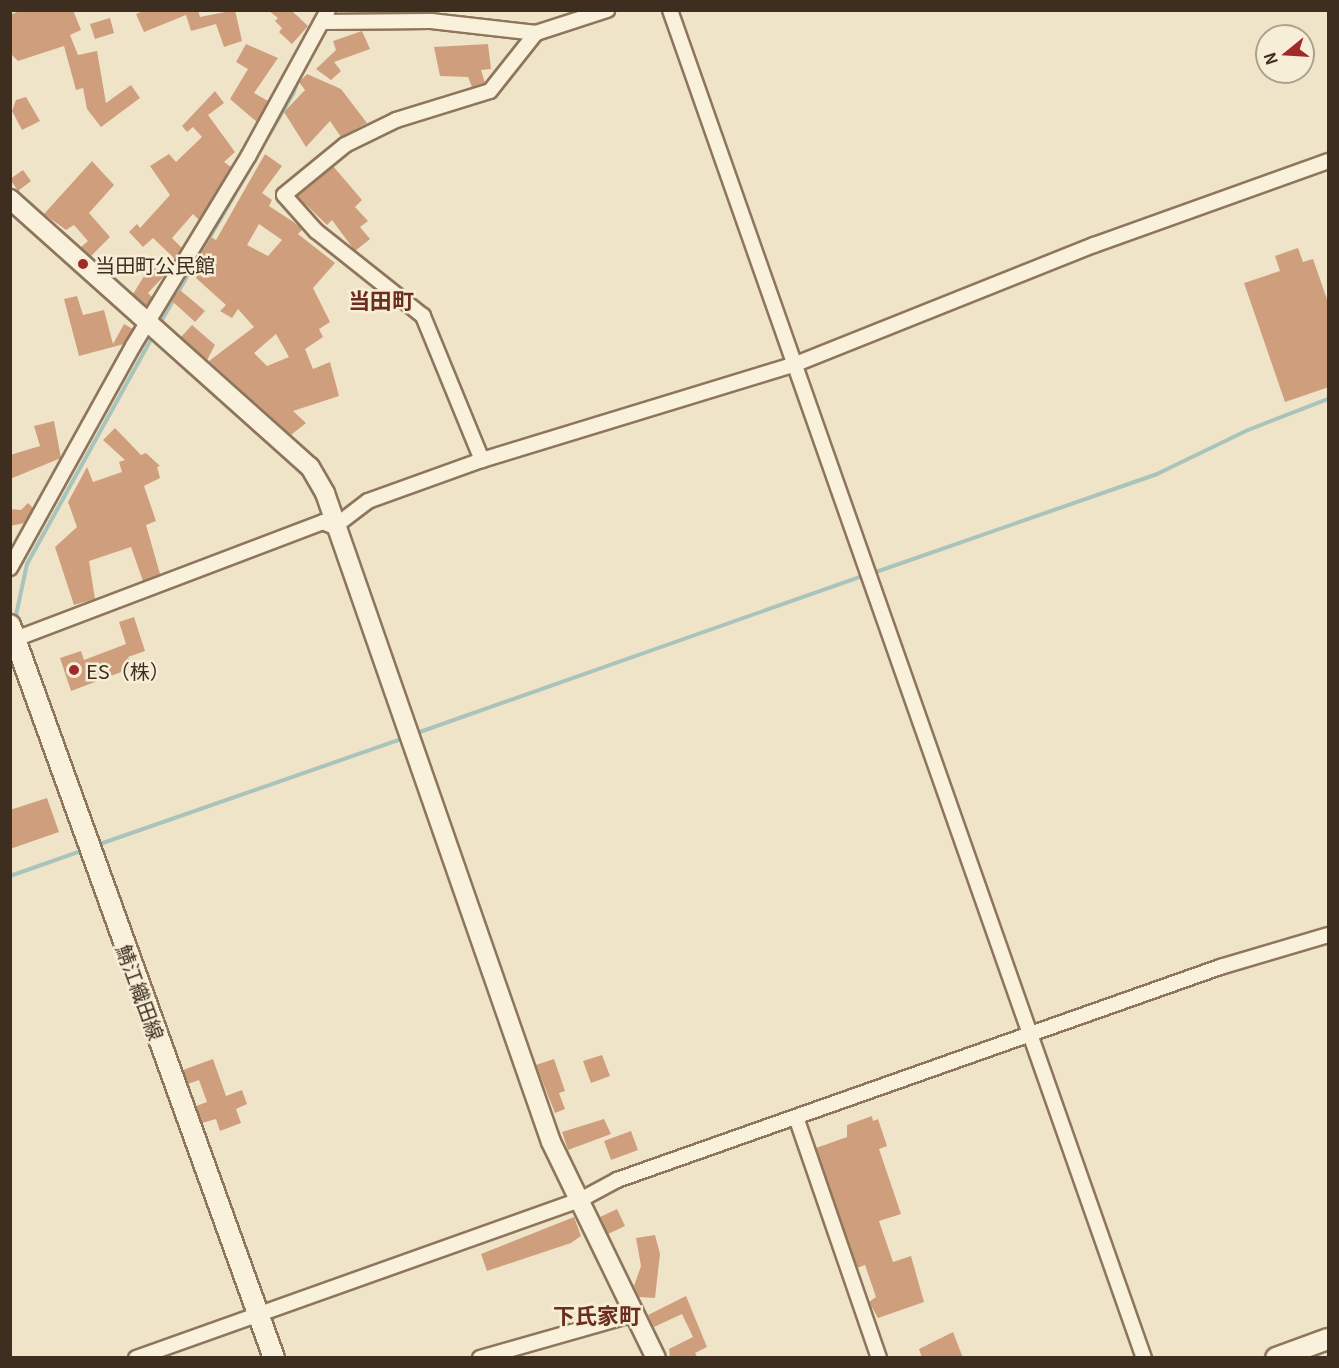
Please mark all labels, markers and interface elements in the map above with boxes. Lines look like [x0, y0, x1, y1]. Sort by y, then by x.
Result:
north arrow [1255, 24, 1315, 84]
text: N [1257, 50, 1283, 68]
place label: 当田町公民館 [95, 252, 215, 276]
marker: 当田町公民館 [76, 257, 90, 271]
district label: 当田町 [348, 287, 414, 313]
place label: ES（株） [86, 658, 170, 682]
marker: ES（株） [67, 663, 81, 677]
street label: 鯖江織田線 [113, 941, 169, 1043]
district label: 下氏家町 [553, 1302, 641, 1328]

